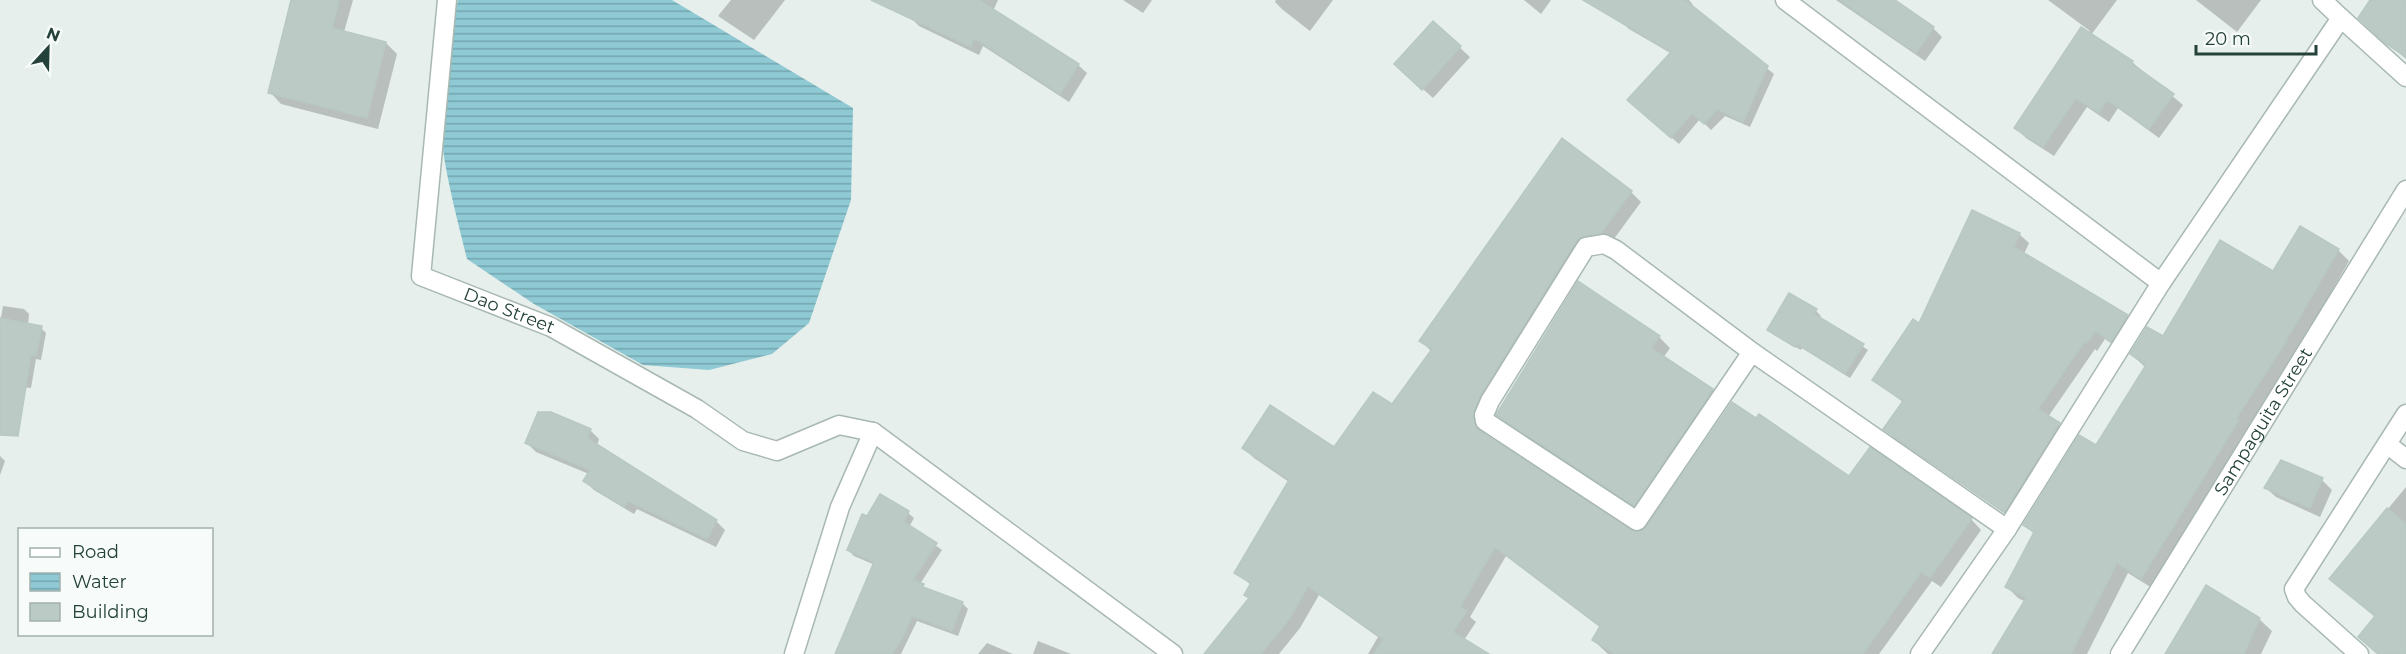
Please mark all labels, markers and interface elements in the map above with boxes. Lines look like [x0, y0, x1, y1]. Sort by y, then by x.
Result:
north arrow [18, 18, 78, 78]
scale bar [2196, 18, 2316, 56]
text: N [44, 23, 63, 46]
text: 20 m [2205, 28, 2251, 50]
street label: Dao Street [461, 283, 558, 338]
street label: Sampaguita Street [2209, 344, 2317, 500]
legend [18, 528, 213, 636]
text: Road [72, 541, 119, 563]
text: Water [72, 571, 127, 593]
text: Building [72, 601, 149, 623]

